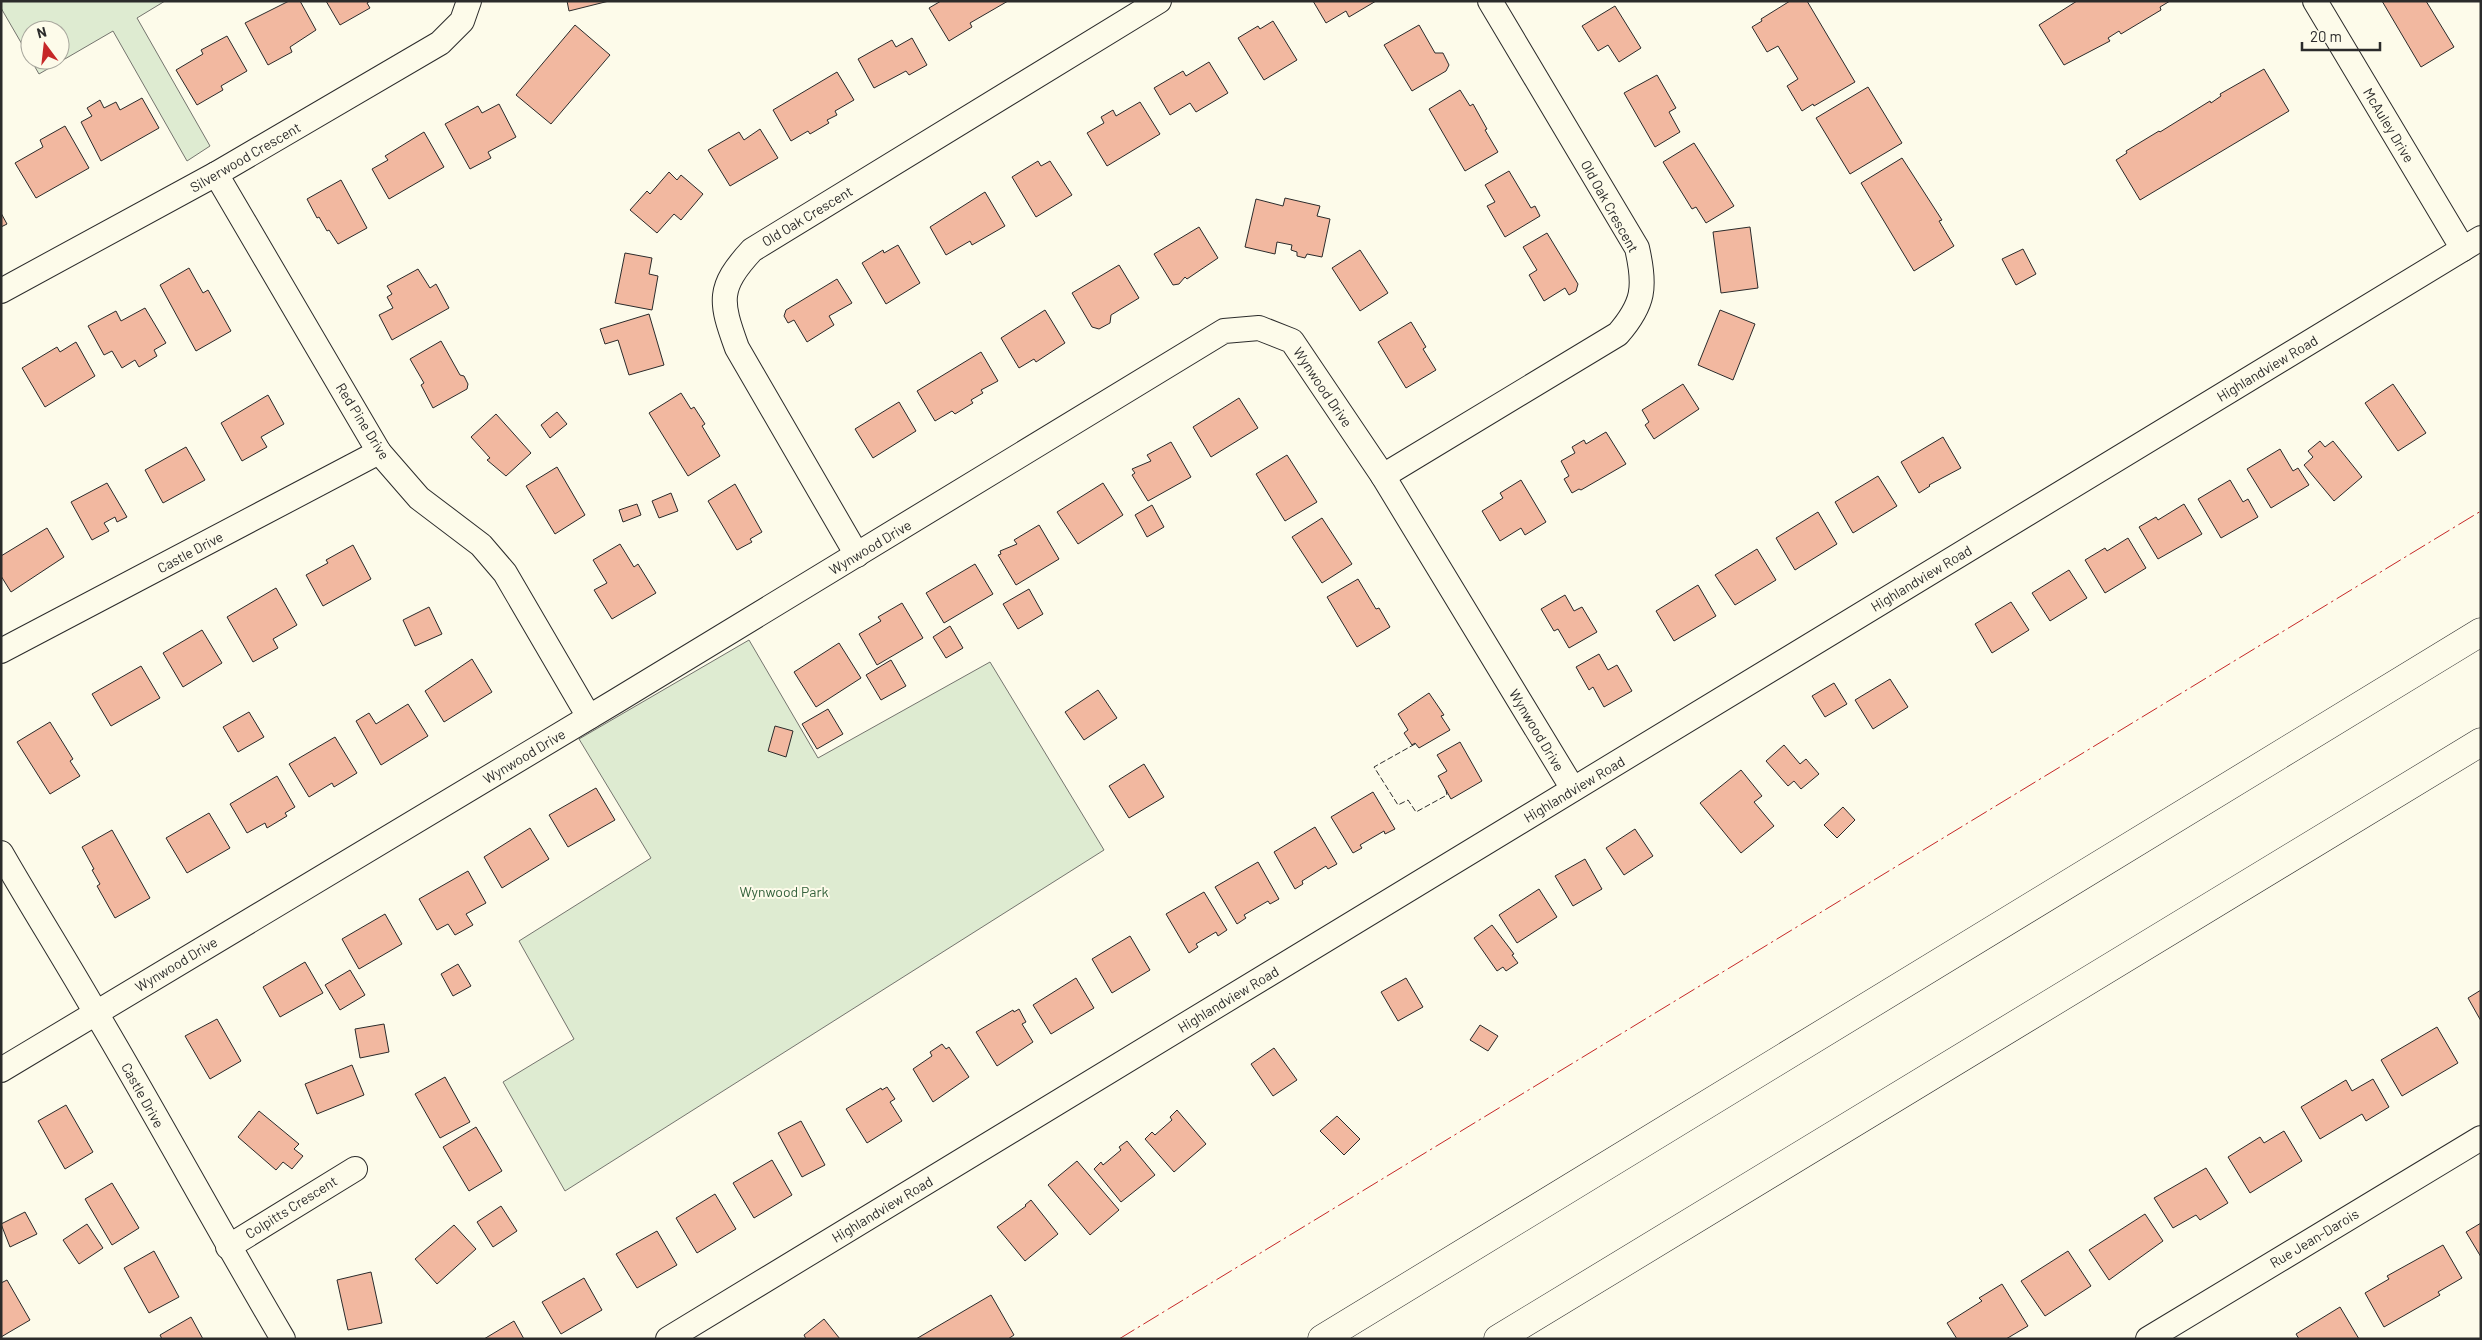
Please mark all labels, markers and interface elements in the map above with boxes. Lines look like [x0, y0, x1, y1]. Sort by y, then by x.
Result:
north arrow [20, 20, 70, 70]
scale bar [2302, 20, 2380, 52]
text: N [35, 23, 48, 41]
text: 20 m [2310, 27, 2342, 45]
street label: McAuley Drive [2360, 85, 2418, 165]
street label: Silverwood Crescent [187, 118, 303, 196]
street label: Old Oak Crescent [1578, 157, 1642, 255]
street label: Old Oak Crescent [759, 182, 855, 250]
street label: Highlandview Road [2214, 331, 2320, 405]
street label: Wynwood Drive [1290, 344, 1356, 430]
street label: Red Pine Drive [333, 380, 393, 462]
street label: Wynwood Drive [826, 516, 914, 578]
street label: Castle Drive [154, 528, 226, 576]
street label: Highlandview Road [1868, 541, 1974, 615]
street label: Wynwood Drive [1506, 686, 1568, 774]
street label: Wynwood Drive [480, 725, 568, 787]
street label: Highlandview Road [1521, 752, 1627, 826]
park label: Wynwood Park [739, 883, 829, 900]
street label: Wynwood Drive [132, 933, 220, 995]
street label: Highlandview Road [1175, 962, 1281, 1036]
street label: Castle Drive [118, 1059, 168, 1131]
street label: Colpitts Crescent [242, 1172, 340, 1242]
street label: Highlandview Road [829, 1172, 935, 1246]
street label: Rue Jean-Darois [2267, 1205, 2362, 1271]

